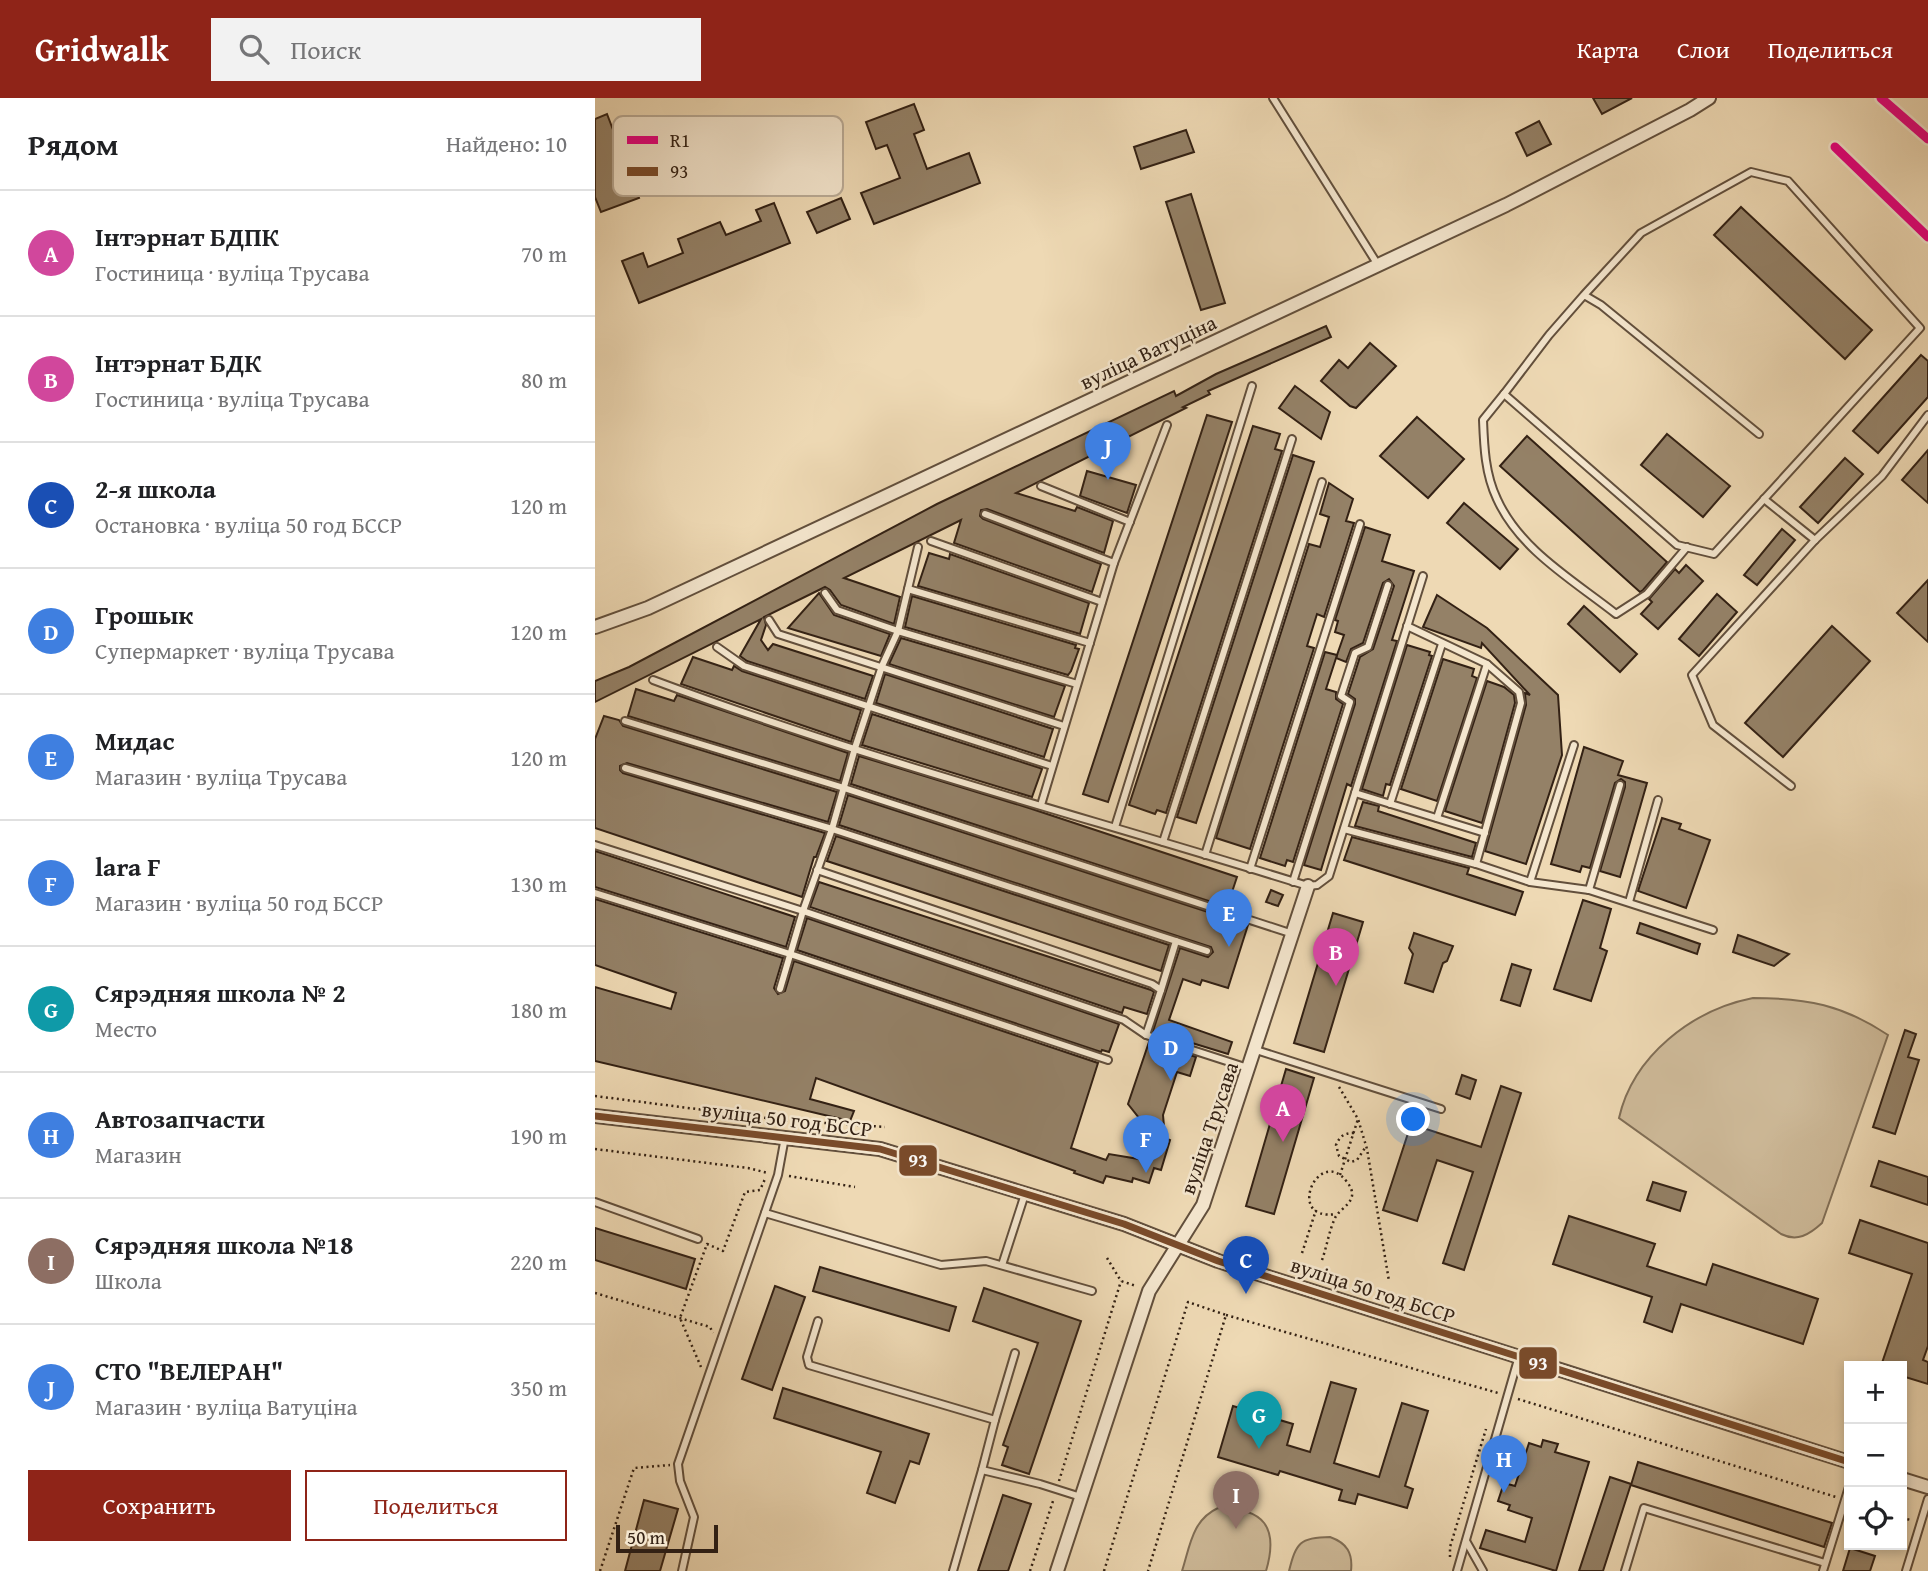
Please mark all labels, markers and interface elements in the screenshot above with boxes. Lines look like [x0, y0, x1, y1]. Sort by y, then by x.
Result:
search box [211, 18, 701, 81]
text: Gridwalk [35, 25, 169, 73]
icon: search [235, 30, 273, 68]
text: Поиск [291, 30, 361, 69]
text: Карта [1577, 32, 1639, 67]
text: Слои [1677, 32, 1730, 67]
text: Поделиться [1768, 32, 1893, 67]
legend [613, 116, 843, 196]
text: Рядом [28, 122, 119, 166]
text: R1 [670, 126, 690, 154]
text: Найдено: 10 [446, 127, 567, 160]
text: 93 [670, 157, 688, 185]
text: Інтэрнат БДПК [95, 217, 279, 256]
text: A [44, 237, 58, 270]
text: 70 m [521, 237, 567, 270]
text: Гостиница · вуліца Трусава [95, 256, 369, 289]
street label: вуліца Ватуціна [1075, 307, 1221, 397]
text: Інтэрнат БДК [95, 343, 262, 382]
text: B [44, 363, 58, 396]
text: 80 m [521, 363, 567, 396]
text: Гостиница · вуліца Трусава [95, 382, 369, 415]
pin: J [1085, 422, 1131, 480]
text: 2-я школа [95, 469, 216, 508]
text: C [44, 489, 58, 522]
text: 120 m [510, 489, 567, 522]
text: Остановка · вуліца 50 год БССР [95, 508, 402, 541]
text: Грошык [95, 595, 193, 634]
text: D [44, 615, 58, 648]
text: 120 m [510, 615, 567, 648]
text: Супермаркет · вуліца Трусава [95, 634, 395, 667]
text: Мидас [95, 721, 174, 760]
text: E [45, 741, 57, 774]
text: 120 m [510, 741, 567, 774]
text: Магазин · вуліца Трусава [95, 760, 347, 793]
text: lara F [95, 847, 161, 886]
text: F [45, 867, 57, 900]
text: 130 m [510, 867, 567, 900]
text: Магазин · вуліца 50 год БССР [95, 886, 383, 919]
pin: E [1206, 889, 1252, 947]
pin: B [1313, 928, 1359, 986]
text: Сярэдняя школа № 2 [95, 973, 346, 1012]
text: G [44, 993, 58, 1026]
text: 180 m [510, 993, 567, 1026]
text: Место [95, 1012, 157, 1045]
pin: D [1148, 1023, 1194, 1081]
street label: вуліца Трусава [1172, 1058, 1246, 1198]
pin: A [1260, 1084, 1306, 1142]
street label: вуліца 50 год БССР [700, 1093, 874, 1145]
text: Автозапчасти [95, 1099, 265, 1138]
your location [1396, 1102, 1430, 1136]
pin: F [1123, 1115, 1169, 1173]
text: H [43, 1119, 59, 1152]
text: 190 m [510, 1119, 567, 1152]
text: Магазин [95, 1138, 182, 1171]
line badge: 93 [898, 1144, 938, 1177]
text: 93 [908, 1146, 928, 1174]
text: Сярэдняя школа №18 [95, 1225, 353, 1264]
pin: C [1223, 1236, 1269, 1294]
text: I [47, 1245, 55, 1278]
text: 220 m [510, 1245, 567, 1278]
street label: вуліца 50 год БССР [1287, 1249, 1459, 1331]
text: Школа [95, 1264, 162, 1297]
line badge: 93 [1518, 1346, 1558, 1380]
text: 93 [1528, 1349, 1548, 1377]
text: СТО "ВЕЛЕРАН" [95, 1351, 283, 1390]
map controls [1844, 1361, 1907, 1550]
button: + [1844, 1361, 1907, 1424]
text: J [47, 1371, 55, 1404]
text: 350 m [510, 1371, 567, 1404]
text: Магазин · вуліца Ватуціна [95, 1390, 357, 1423]
pin: G [1236, 1391, 1282, 1449]
button: − [1844, 1424, 1907, 1487]
pin: H [1481, 1435, 1527, 1493]
button: Сохранить [28, 1470, 291, 1541]
button: Поделиться [305, 1470, 567, 1541]
pin: I [1213, 1471, 1259, 1529]
button: locate [1844, 1487, 1907, 1550]
scale bar [616, 1522, 717, 1554]
text: 50 m [627, 1523, 665, 1551]

